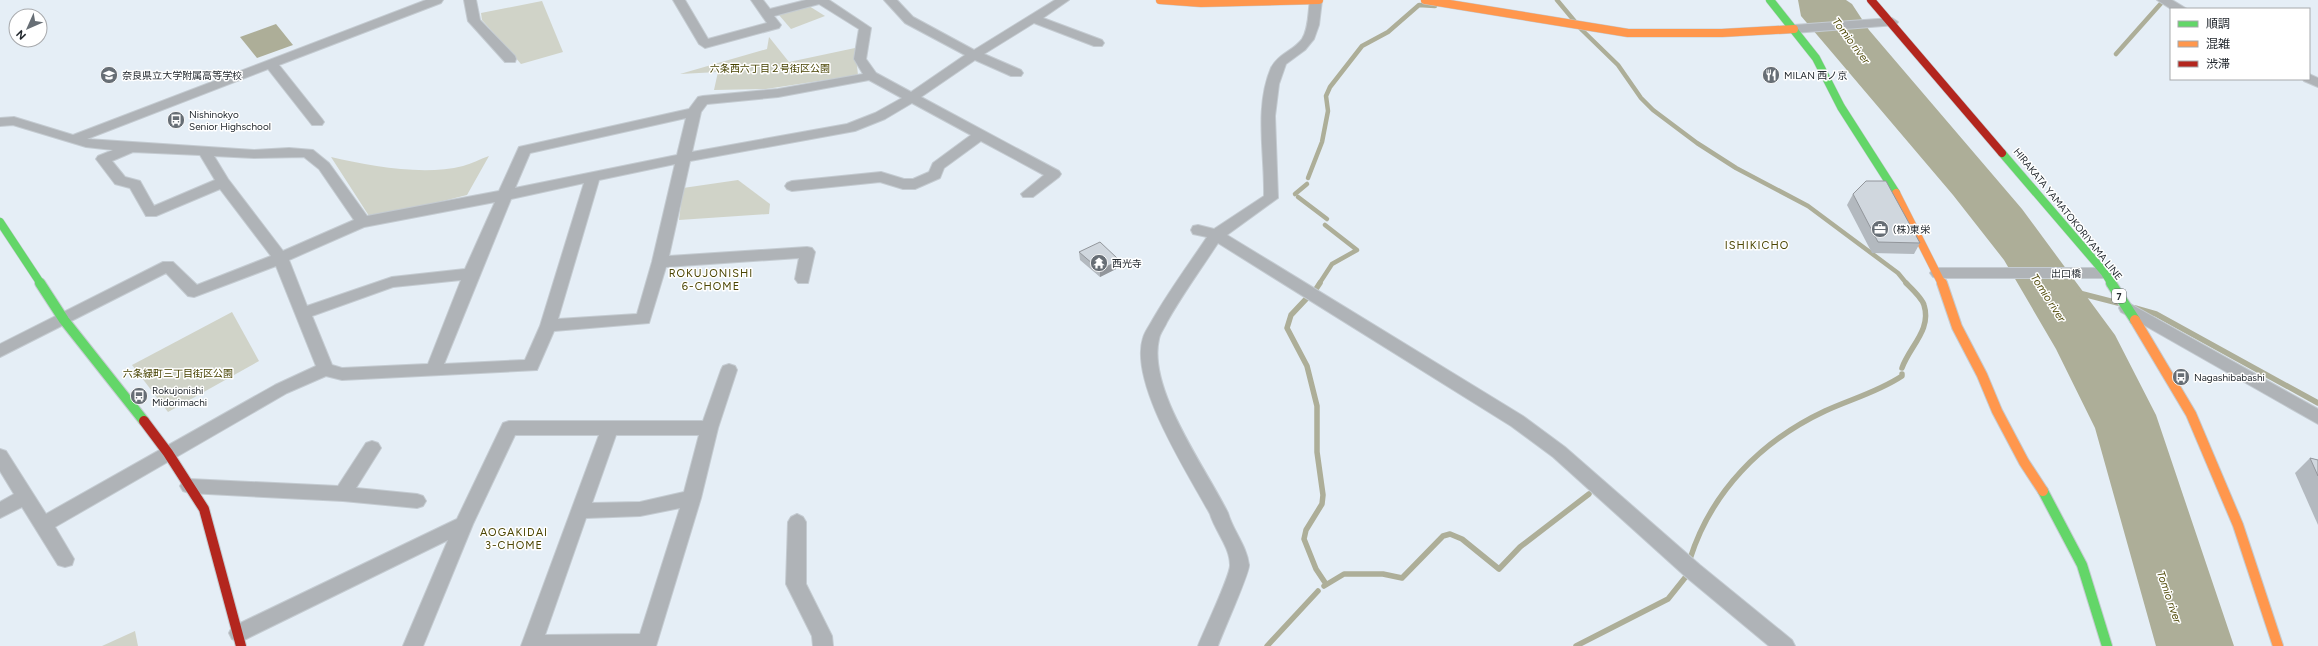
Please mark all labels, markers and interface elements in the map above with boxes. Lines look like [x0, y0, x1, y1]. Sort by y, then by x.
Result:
north arrow [8, 8, 48, 48]
legend [2170, 8, 2310, 80]
water label: Tomio river [1829, 15, 1873, 68]
text: 順調 [2206, 17, 2230, 31]
text: N [14, 27, 29, 42]
text: 混雑 [2206, 37, 2230, 51]
text: 渋滞 [2206, 57, 2230, 71]
park label: 六条西六丁目２号街区公園 [710, 62, 830, 75]
school or university icon: 奈良県立大学附属高等学校 [99, 65, 119, 85]
restaurant icon: MILAN 西ノ京 [1761, 65, 1781, 85]
place label: 奈良県立大学附属高等学校 [122, 69, 242, 82]
place label: MILAN 西ノ京 [1784, 69, 1847, 82]
place label: Nishinokyo Senior Highschool [189, 108, 271, 133]
bus stop icon: Nishinokyo Senior Highschool [166, 110, 186, 130]
street label: HIRAKATA YAMATOKORIYAMA LINE [2011, 145, 2125, 283]
office icon: (株)東栄 [1870, 219, 1890, 239]
place label: (株)東栄 [1893, 223, 1931, 236]
district label: ISHIKICHO [1725, 239, 1789, 252]
temple icon: 西光寺 [1089, 253, 1109, 273]
place label: 西光寺 [1112, 257, 1142, 270]
district label: ROKUJONISHI 6-CHOME [669, 267, 753, 293]
street label: 出口橋 [2051, 267, 2081, 280]
water label: Tomio river [2028, 272, 2069, 325]
road number: 7 [2112, 289, 2126, 303]
park label: 六条緑町三丁目街区公園 [123, 367, 233, 380]
bus stop icon: Nagashibabashi [2171, 367, 2191, 387]
place label: Nagashibabashi [2194, 371, 2265, 384]
place label: Rokujonishi Midorimachi [152, 384, 207, 409]
bus stop icon: Rokujonishi Midorimachi [129, 386, 149, 406]
district label: AOGAKIDAI 3-CHOME [480, 526, 548, 552]
water label: Tomio river [2154, 569, 2184, 626]

